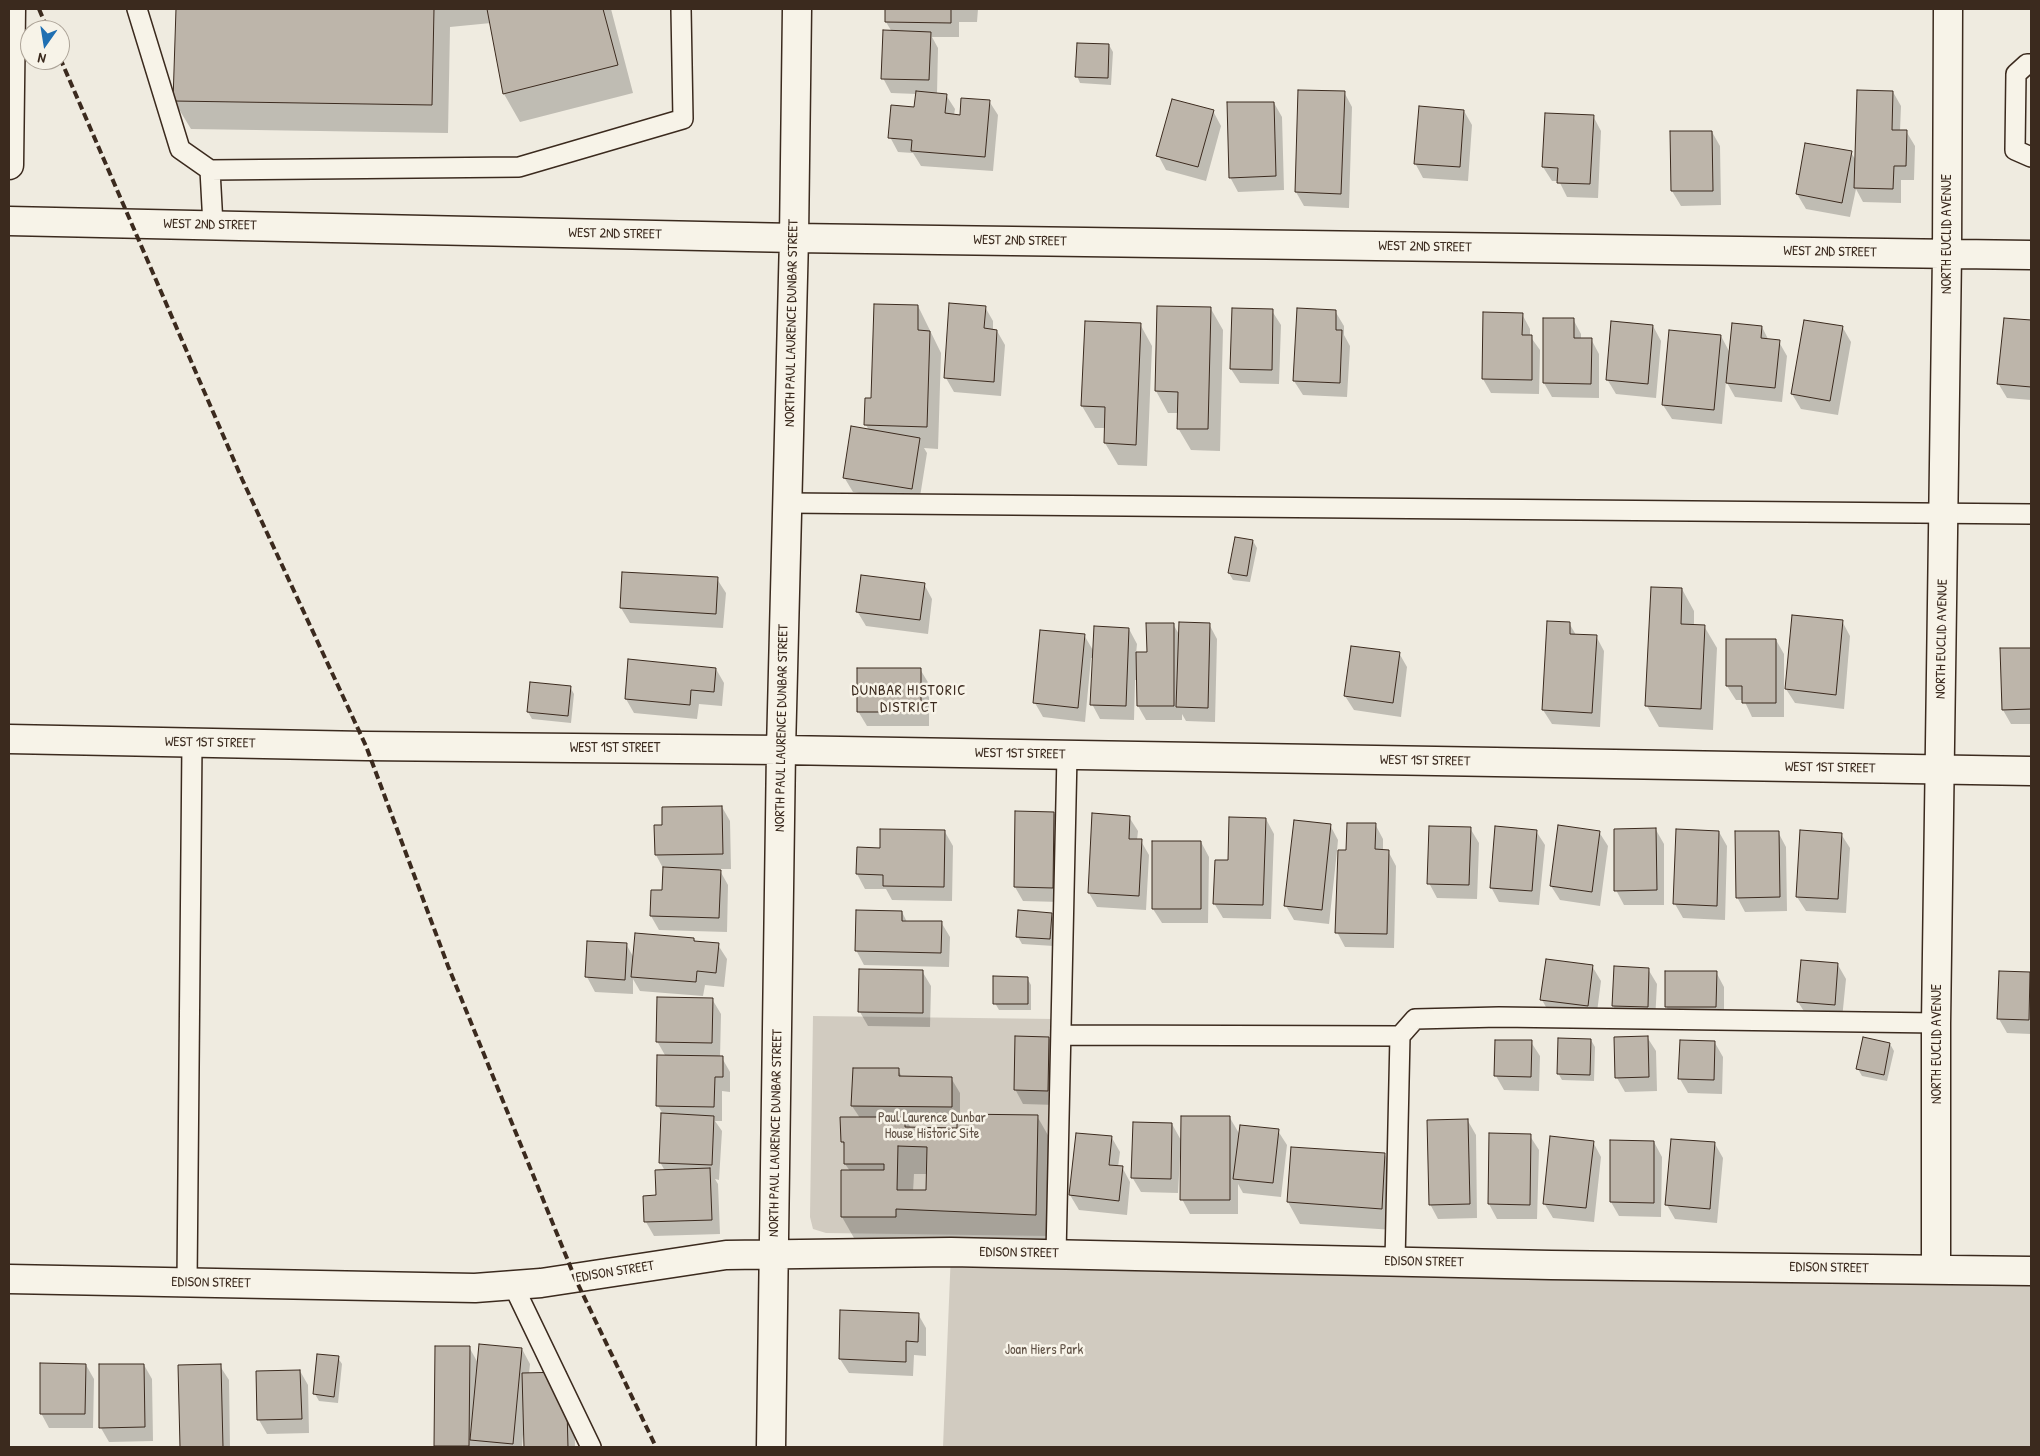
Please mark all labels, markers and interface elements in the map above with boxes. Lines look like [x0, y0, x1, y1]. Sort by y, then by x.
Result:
north arrow [20, 20, 70, 70]
text: N [36, 49, 48, 69]
street label: NORTH EUCLID AVENUE [1939, 174, 1955, 294]
street label: WEST 2ND STREET [163, 216, 257, 234]
street label: NORTH PAUL LAURENCE DUNBAR STREET [782, 219, 802, 427]
street label: WEST 2ND STREET [568, 225, 662, 243]
street label: WEST 2ND STREET [973, 232, 1067, 250]
street label: WEST 2ND STREET [1378, 238, 1472, 256]
street label: WEST 2ND STREET [1783, 243, 1877, 261]
street label: NORTH EUCLID AVENUE [1933, 579, 1951, 699]
street label: NORTH PAUL LAURENCE DUNBAR STREET [772, 624, 792, 832]
district label: DUNBAR HISTORIC DISTRICT [850, 682, 968, 717]
street label: WEST 1ST STREET [165, 734, 255, 752]
street label: WEST 1ST STREET [570, 740, 660, 756]
street label: WEST 1ST STREET [975, 745, 1065, 763]
street label: WEST 1ST STREET [1380, 752, 1470, 770]
street label: WEST 1ST STREET [1785, 759, 1875, 777]
street label: NORTH EUCLID AVENUE [1929, 984, 1945, 1104]
street label: NORTH PAUL LAURENCE DUNBAR STREET [766, 1029, 786, 1237]
park label: Paul Laurence Dunbar House Historic Site [878, 1110, 986, 1142]
street label: EDISON STREET [979, 1244, 1059, 1262]
street label: EDISON STREET [1384, 1253, 1464, 1271]
street label: EDISON STREET [575, 1258, 655, 1286]
street label: EDISON STREET [1789, 1259, 1869, 1277]
street label: EDISON STREET [171, 1274, 251, 1292]
park label: Joan Hiers Park [1005, 1342, 1083, 1358]

